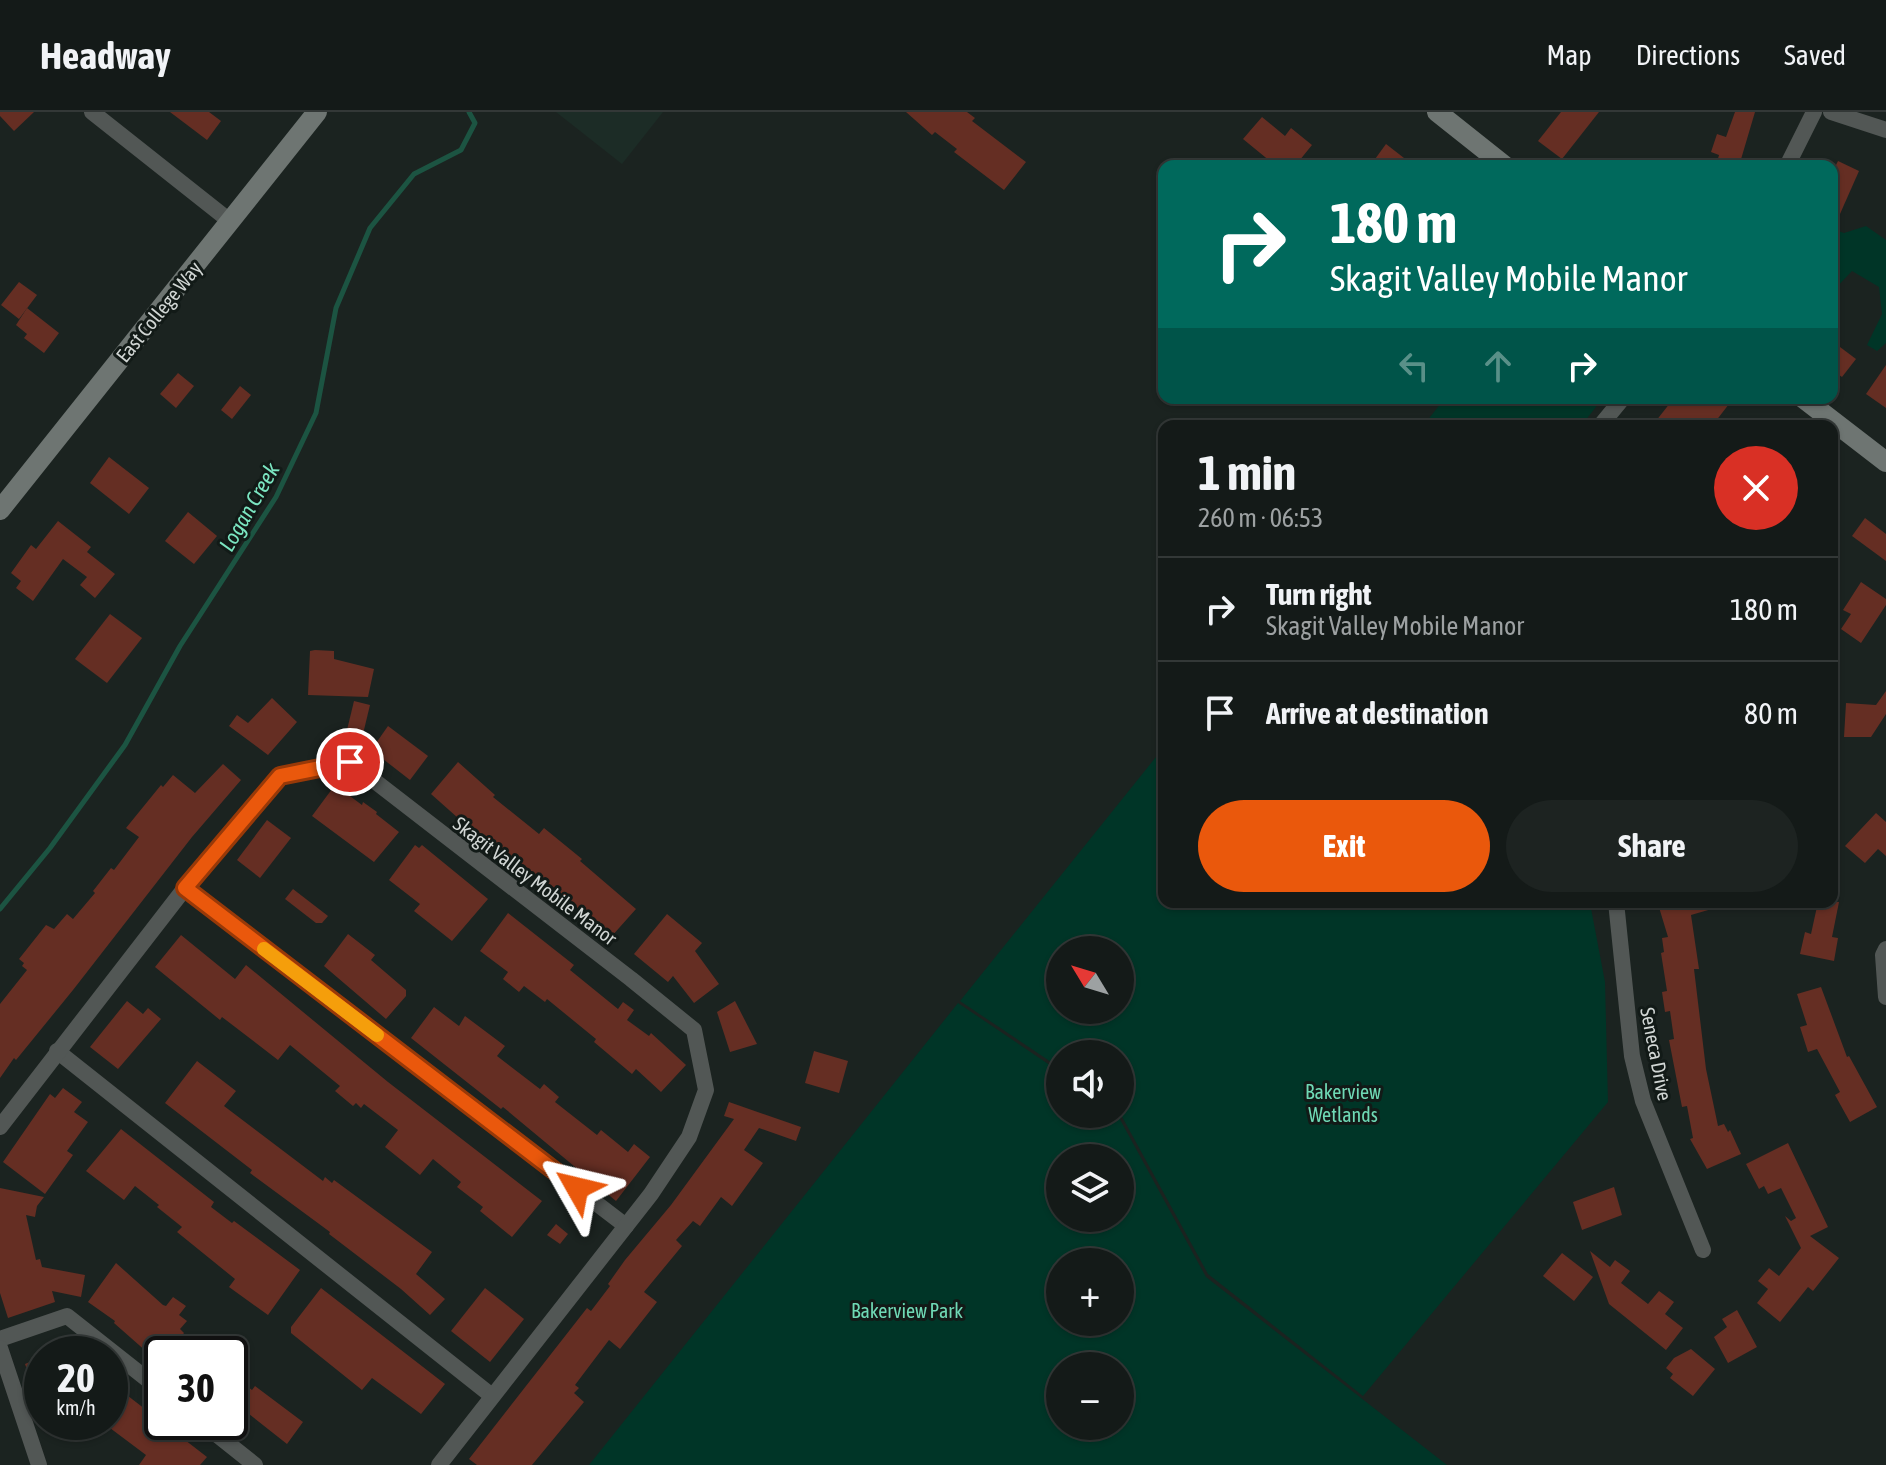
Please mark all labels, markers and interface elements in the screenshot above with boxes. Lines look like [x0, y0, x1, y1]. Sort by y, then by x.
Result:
text: Headway [40, 34, 171, 77]
text: Map [1547, 39, 1592, 71]
text: Directions [1636, 39, 1740, 71]
text: Saved [1784, 39, 1846, 71]
text: 180 m [1330, 191, 1457, 255]
icon: right [1198, 192, 1302, 296]
street label: East College Way [111, 257, 206, 367]
text: Skagit Valley Mobile Manor [1330, 257, 1687, 299]
icon: left [1392, 344, 1436, 388]
icon: ahead [1476, 344, 1520, 388]
icon: right [1560, 344, 1604, 388]
text: 1 min [1198, 445, 1296, 500]
button: close [1714, 446, 1798, 530]
water label: Logan Creek [213, 458, 285, 556]
text: 260 m · 06:53 [1198, 503, 1323, 533]
text: Turn right [1266, 577, 1372, 611]
icon: right [1198, 587, 1242, 631]
text: 180 m [1730, 592, 1798, 626]
text: Skagit Valley Mobile Manor [1266, 611, 1524, 641]
icon: arrive [1198, 691, 1242, 735]
text: Arrive at destination [1266, 696, 1488, 730]
text: 80 m [1744, 696, 1798, 730]
pin [316, 728, 384, 796]
icon: arrive [328, 740, 372, 784]
button: Exit [1198, 800, 1490, 892]
button: Share [1506, 800, 1798, 892]
street label: Skagit Valley Mobile Manor [449, 812, 622, 950]
north arrow [1046, 936, 1134, 1024]
map controls [1046, 936, 1134, 1440]
street label: Seneca Drive [1636, 1005, 1677, 1102]
button: sound [1046, 1040, 1134, 1128]
park label: Bakerview Wetlands [1305, 1080, 1381, 1126]
button: layers [1046, 1144, 1134, 1232]
position arrow [535, 1146, 619, 1230]
button: + [1046, 1248, 1134, 1336]
park label: Bakerview Park [851, 1299, 963, 1322]
speed limit sign: 30 [144, 1336, 248, 1440]
button: − [1046, 1352, 1134, 1440]
text: 20 [57, 1355, 95, 1400]
text: km/h [56, 1396, 96, 1419]

